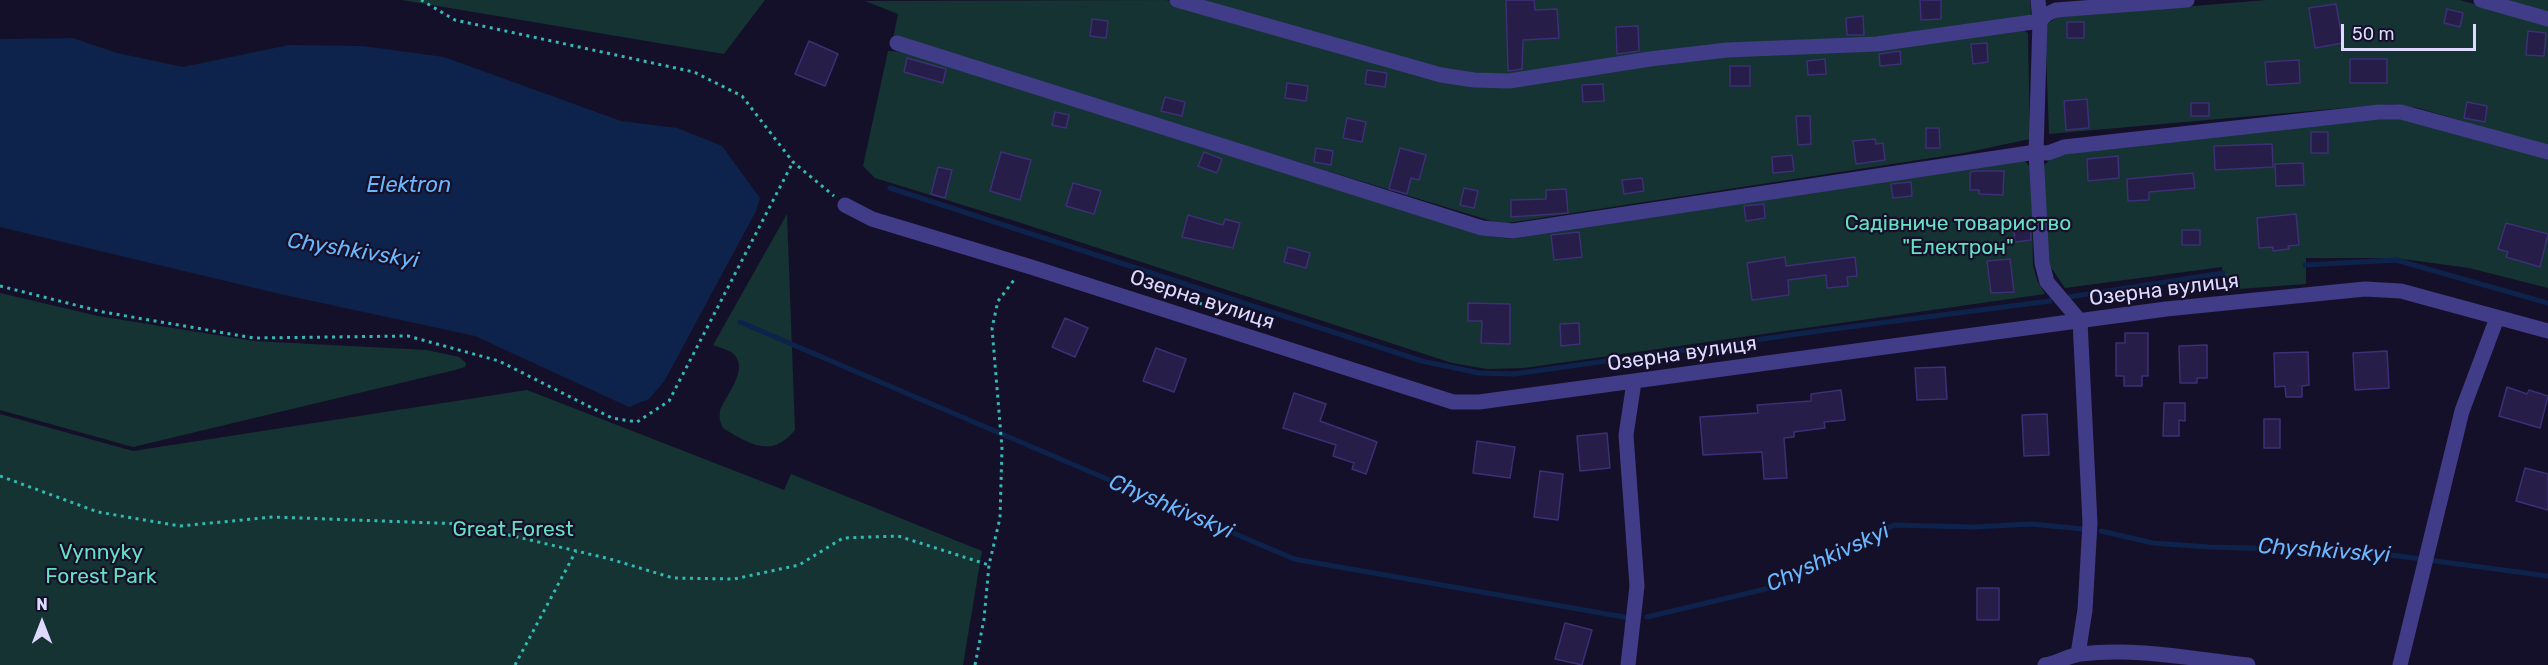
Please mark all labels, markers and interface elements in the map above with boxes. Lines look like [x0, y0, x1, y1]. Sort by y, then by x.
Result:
scale bar [2344, 12, 2479, 50]
text: 50 m [2352, 23, 2395, 45]
water label: Elektron [367, 173, 451, 199]
park label: Садівниче товариство "Електрон" [1845, 211, 2071, 261]
water label: Chyshkivskyi [285, 228, 421, 274]
street label: Озерна вулиця [1126, 265, 1278, 335]
street label: Озерна вулиця [2088, 268, 2240, 312]
street label: Озерна вулиця [1606, 331, 1758, 377]
water label: Chyshkivskyi [1105, 469, 1237, 545]
park label: Great Forest [452, 517, 574, 543]
water label: Chyshkivskyi [1762, 518, 1894, 598]
water label: Chyshkivskyi [2257, 533, 2391, 569]
park label: Vynnyky Forest Park [45, 540, 157, 590]
north arrow [12, 593, 72, 653]
text: N [36, 595, 48, 614]

